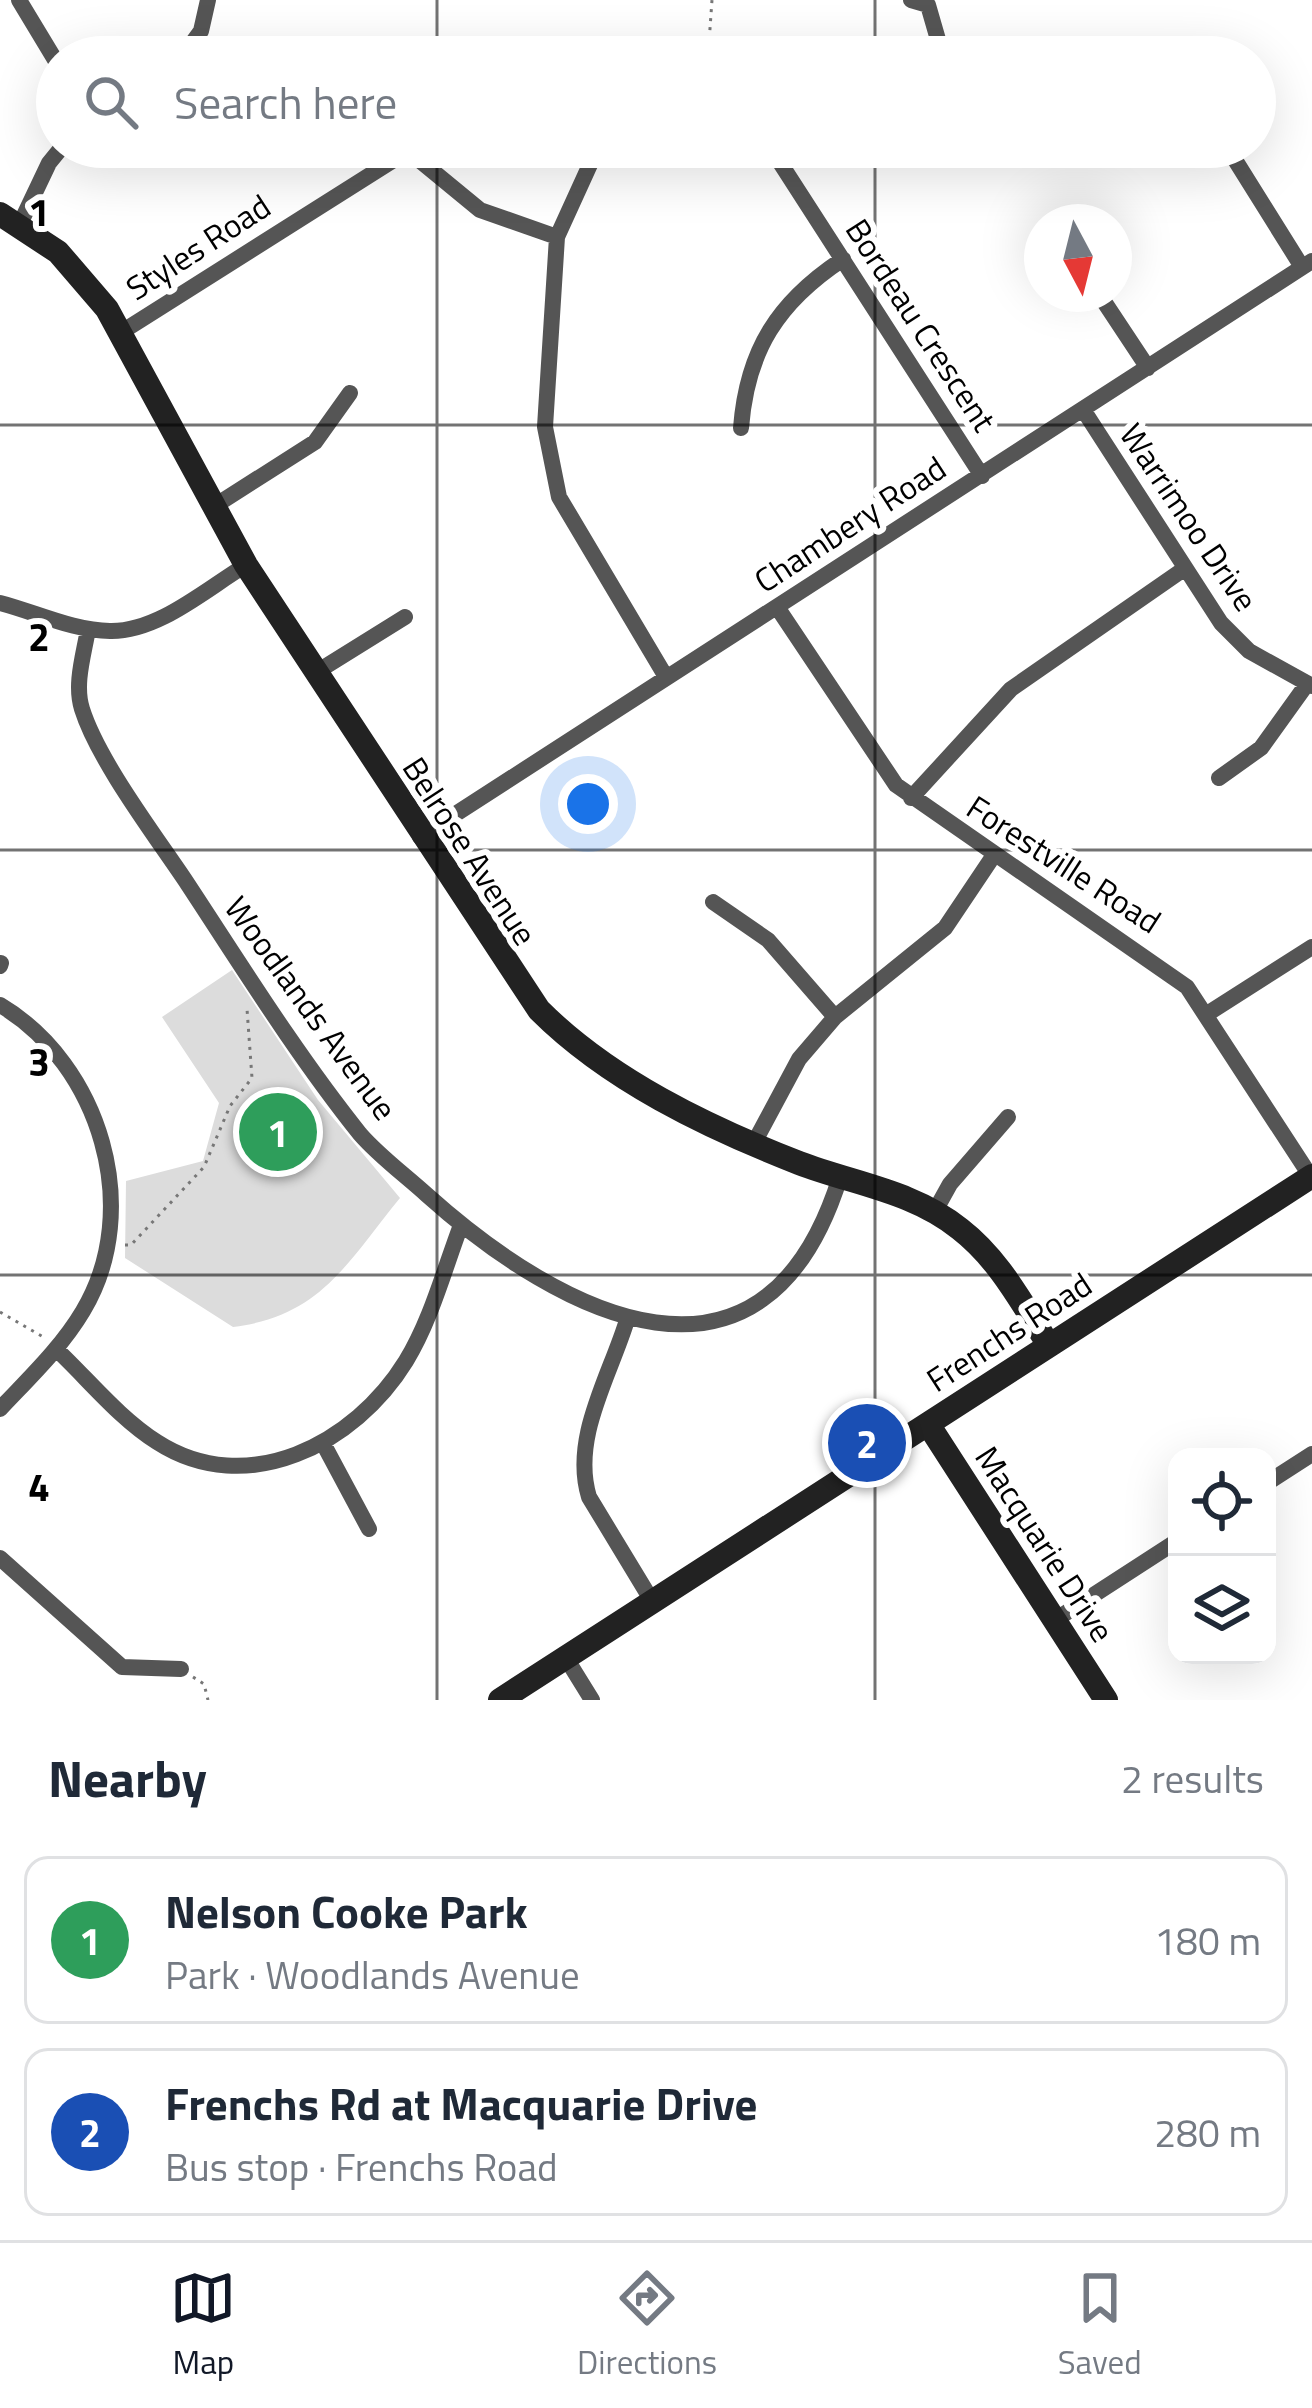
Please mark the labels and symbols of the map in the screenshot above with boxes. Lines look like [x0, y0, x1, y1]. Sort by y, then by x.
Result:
text: 1 [28, 182, 50, 241]
street label: Styles Road [116, 182, 280, 312]
north arrow [1024, 204, 1132, 312]
street label: Bordeau Crescent [833, 209, 1009, 442]
street label: Warrimoo Drive [1108, 413, 1270, 621]
street label: Chambery Road [744, 443, 956, 605]
text: 2 [28, 607, 50, 666]
street label: Belrose Avenue [390, 747, 550, 955]
your location [558, 774, 618, 834]
street label: Forestville Road [957, 782, 1171, 946]
street label: Woodlands Avenue [213, 886, 409, 1130]
text: 3 [28, 1032, 50, 1091]
pin: 1 [239, 1087, 317, 1177]
street label: Frenchs Road [916, 1260, 1102, 1404]
pin: 2 [828, 1398, 906, 1488]
street label: Macquarie Drive [963, 1436, 1127, 1652]
text: 4 [28, 1457, 50, 1516]

